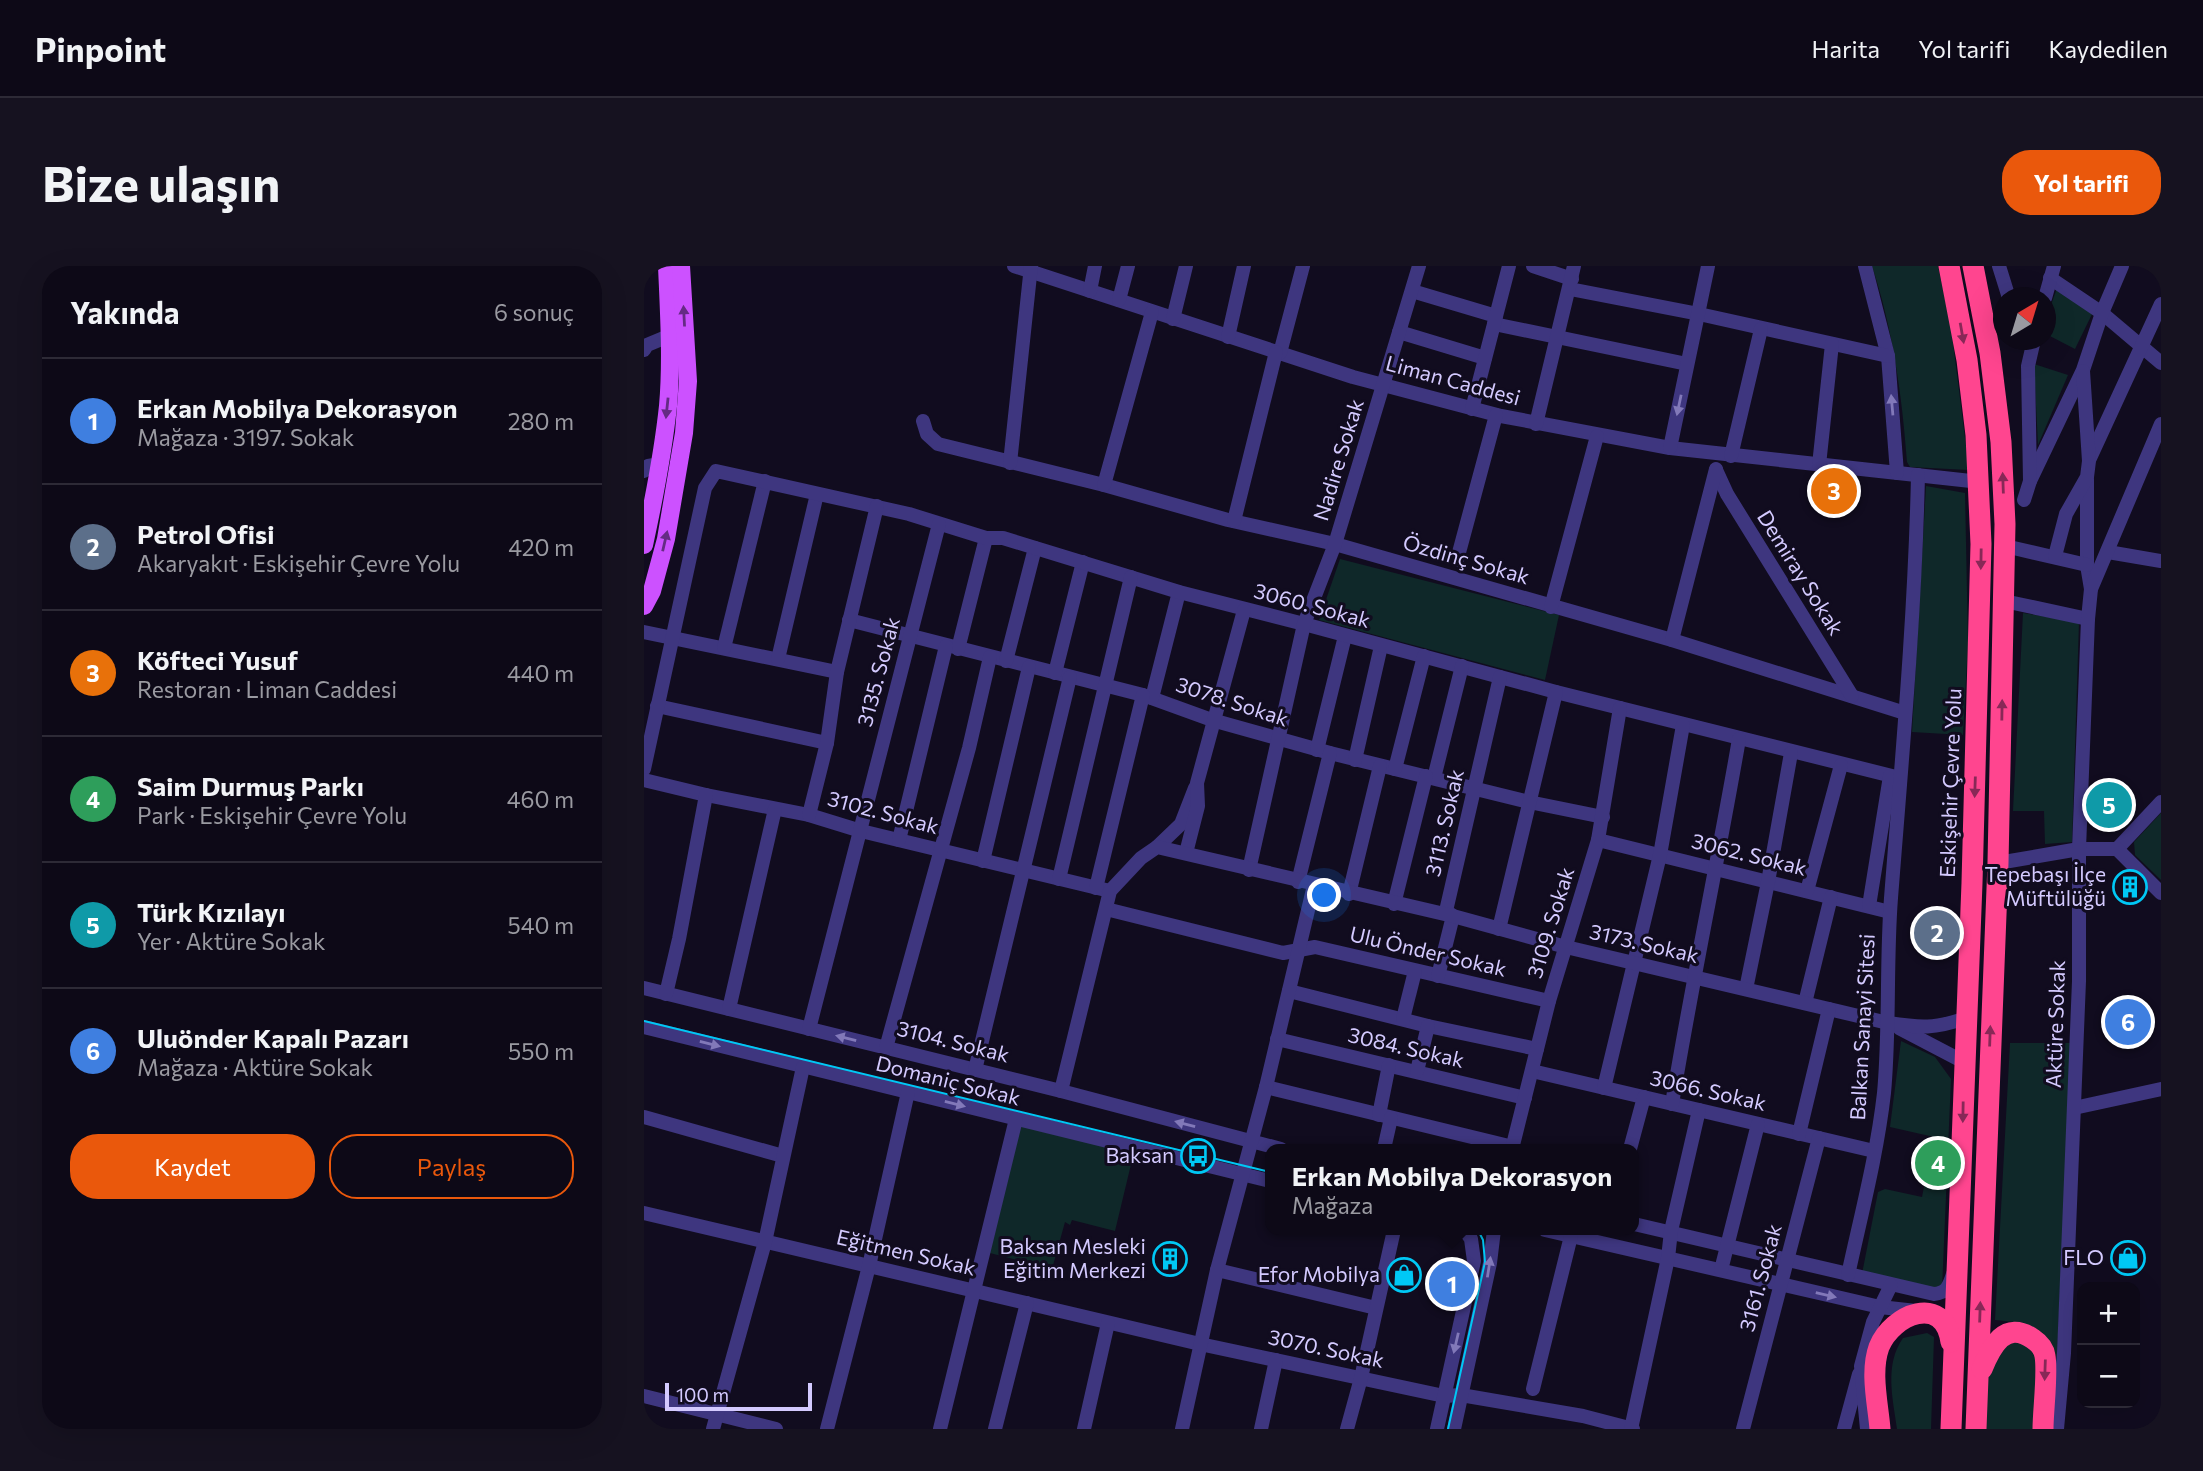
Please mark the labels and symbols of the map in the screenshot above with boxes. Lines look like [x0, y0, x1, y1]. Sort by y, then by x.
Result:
north arrow [1993, 287, 2056, 350]
one-way arrow [678, 304, 689, 326]
one-way arrow [1957, 322, 1968, 344]
street label: Liman Caddesi [1383, 350, 1523, 410]
one-way arrow [1673, 394, 1684, 416]
one-way arrow [1886, 394, 1897, 416]
street label: Nadire Sokak [1307, 396, 1368, 524]
one-way arrow [661, 397, 672, 419]
pin: 3 [1811, 465, 1857, 517]
one-way arrow [1998, 472, 2009, 494]
street label: Demiray Sokak [1753, 505, 1850, 639]
street label: Özdinç Sokak [1400, 529, 1532, 589]
one-way arrow [660, 530, 671, 552]
one-way arrow [1975, 549, 1987, 571]
street label: 3060. Sokak [1252, 577, 1373, 632]
street label: 3135. Sokak [851, 614, 904, 729]
street label: 3078. Sokak [1173, 671, 1292, 730]
street label: Eskişehir Çevre Yolu [1934, 688, 1965, 878]
one-way arrow [1996, 699, 2008, 721]
street label: 3113. Sokak [1419, 767, 1468, 879]
one-way arrow [1970, 776, 1981, 798]
pin: 5 [2086, 779, 2132, 831]
street label: 3102. Sokak [825, 785, 942, 838]
street label: 3062. Sokak [1689, 827, 1809, 880]
place label: Tepebaşı İlçe Müftülüğü [1985, 861, 2106, 910]
street label: 3109. Sokak [1521, 864, 1578, 981]
building icon: Tepebaşı İlçe Müftülüğü [2111, 868, 2149, 906]
your location [1307, 878, 1341, 912]
pin: 2 [1914, 907, 1960, 959]
street label: 3173. Sokak [1587, 918, 1701, 967]
street label: Ulu Önder Sokak [1348, 920, 1509, 981]
street label: Balkan Sanayi Sitesi [1844, 933, 1879, 1121]
street label: Aktüre Sokak [2040, 960, 2069, 1088]
pin: 6 [2105, 996, 2151, 1048]
street label: 3104. Sokak [895, 1015, 1012, 1067]
street label: 3084. Sokak [1346, 1021, 1467, 1072]
one-way arrow [1985, 1024, 1996, 1046]
one-way arrow [835, 1032, 857, 1043]
one-way arrow [699, 1039, 721, 1050]
street label: Domaniç Sokak [874, 1050, 1023, 1110]
street label: 3066. Sokak [1648, 1064, 1769, 1115]
one-way arrow [944, 1099, 966, 1110]
one-way arrow [1957, 1101, 1969, 1123]
one-way arrow [1174, 1118, 1196, 1129]
bus stop icon: Baksan [1179, 1137, 1217, 1175]
pin: 4 [1915, 1137, 1961, 1189]
place label: Baksan [1106, 1142, 1174, 1167]
street label: 3161. Sokak [1733, 1221, 1786, 1334]
street label: Eğitmen Sokak [834, 1223, 978, 1280]
place label: Baksan Mesleki Eğitim Merkezi [1000, 1233, 1146, 1282]
shop icon: FLO [2109, 1239, 2147, 1277]
building icon: Baksan Mesleki Eğitim Merkezi [1151, 1240, 1189, 1278]
place label: FLO [2063, 1244, 2104, 1269]
one-way arrow [1484, 1255, 1495, 1277]
shop icon: Efor Mobilya [1385, 1256, 1423, 1294]
pin: 1 [1429, 1258, 1475, 1310]
place label: Efor Mobilya [1258, 1261, 1380, 1286]
one-way arrow [1815, 1290, 1837, 1301]
one-way arrow [1975, 1301, 1986, 1323]
street label: 3070. Sokak [1266, 1323, 1386, 1372]
one-way arrow [1450, 1332, 1461, 1354]
one-way arrow [2039, 1359, 2050, 1381]
scale bar [665, 1380, 812, 1412]

